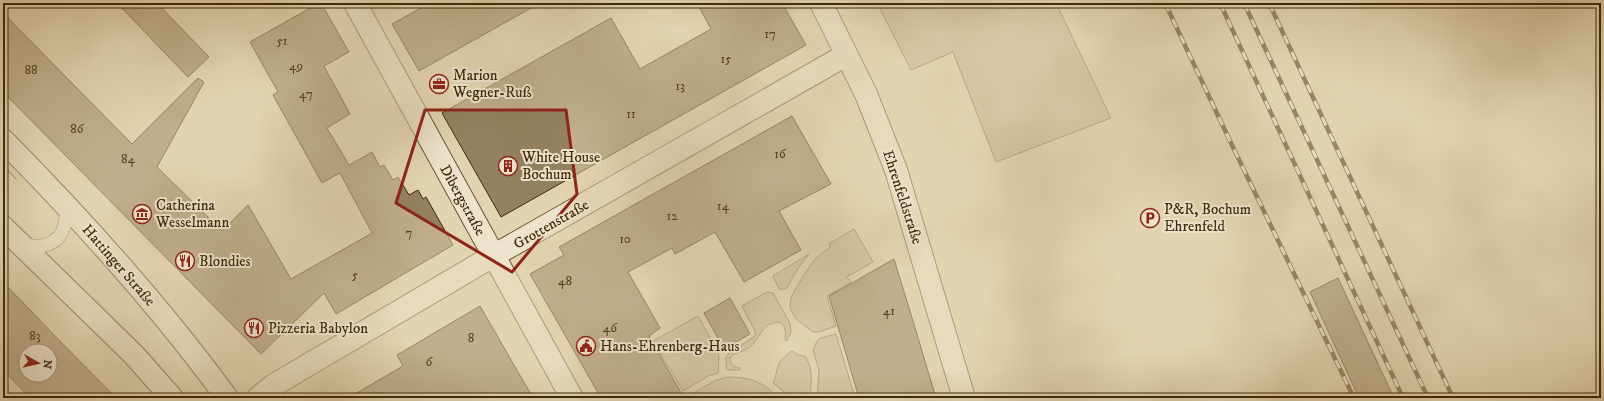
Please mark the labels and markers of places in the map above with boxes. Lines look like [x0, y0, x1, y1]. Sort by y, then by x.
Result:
place label: Marion Wegner-Ruß [452, 66, 532, 102]
office icon: Marion Wegner-Ruß [428, 73, 450, 95]
place label: White House Bochum [521, 148, 600, 184]
building icon: White House Bochum [497, 155, 519, 177]
place label: Catherina Wesselmann [155, 196, 229, 232]
place label: P&R, Bochum Ehrenfeld [1164, 200, 1251, 236]
museum icon: Catherina Wesselmann [131, 203, 153, 225]
parking icon: P&R, Bochum Ehrenfeld [1139, 207, 1161, 229]
restaurant icon: Blondies [174, 250, 196, 272]
place label: Blondies [199, 252, 251, 271]
restaurant icon: Pizzeria Babylon [243, 317, 265, 339]
place label: Pizzeria Babylon [268, 319, 368, 338]
public building icon: Hans-Ehrenberg-Haus [575, 335, 597, 357]
place label: Hans-Ehrenberg-Haus [600, 337, 739, 356]

